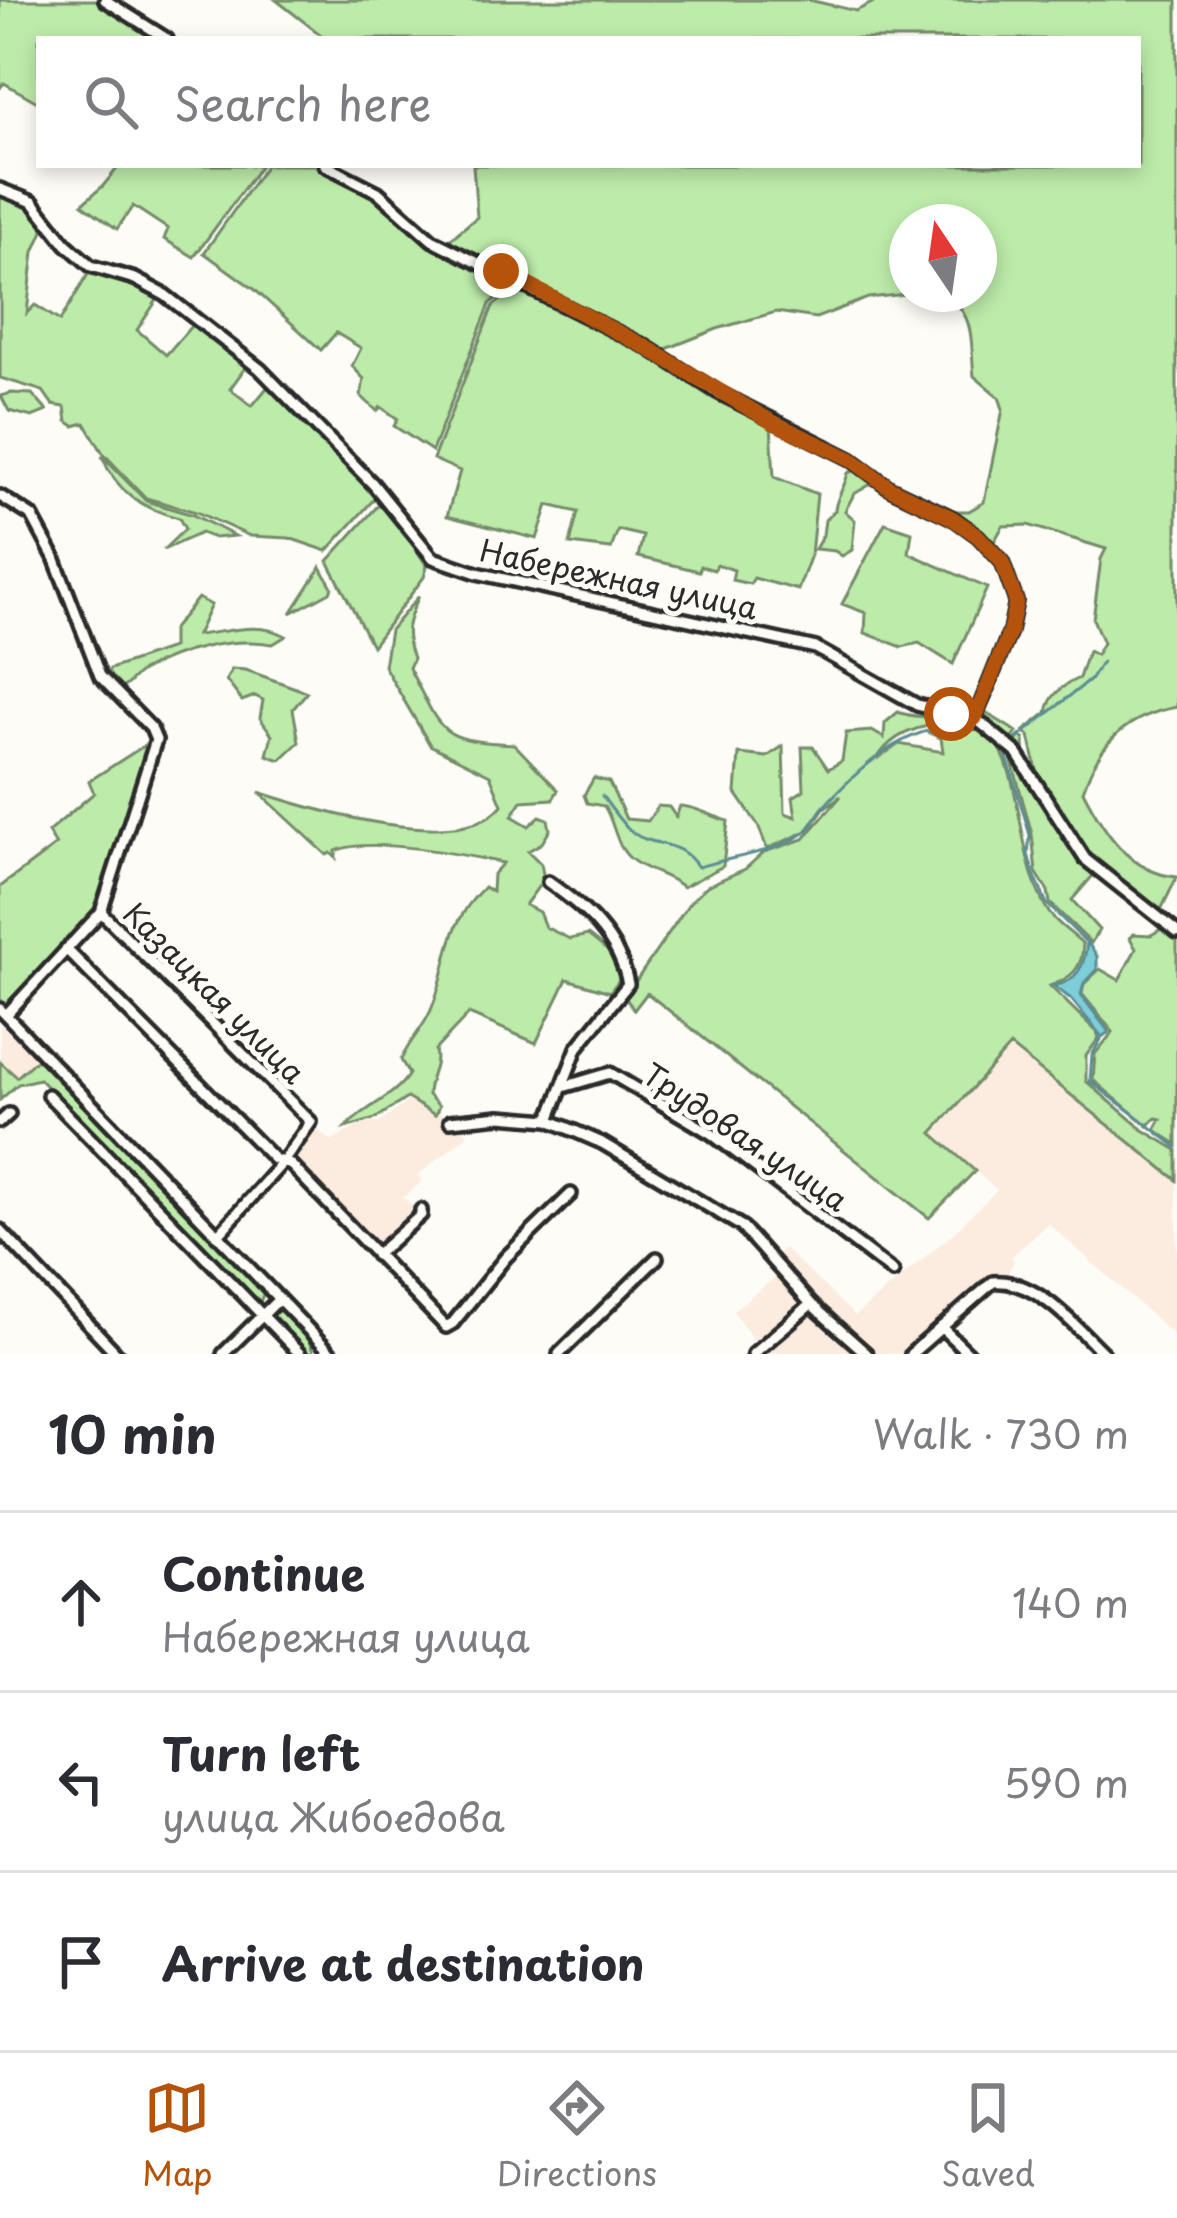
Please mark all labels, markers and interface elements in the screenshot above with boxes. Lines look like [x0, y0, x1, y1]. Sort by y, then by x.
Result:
search box [36, 36, 1141, 168]
text: Search here [174, 68, 431, 136]
icon: search [78, 69, 144, 135]
north arrow [889, 204, 997, 312]
route end [474, 244, 528, 298]
street label: Набережная улица [476, 527, 762, 629]
route start [924, 687, 978, 741]
street label: Казацкая улица [114, 891, 316, 1093]
street label: Трудовая улица [634, 1051, 858, 1221]
text: 10 min [48, 1394, 217, 1471]
text: Walk · 730 m [873, 1403, 1129, 1462]
text: Continue [162, 1538, 365, 1606]
icon: ahead [48, 1569, 114, 1635]
text: 140 m [1012, 1572, 1129, 1631]
text: Набережная улица [162, 1606, 530, 1665]
text: Turn left [162, 1718, 361, 1786]
icon: left [48, 1749, 114, 1815]
text: 590 m [1003, 1752, 1129, 1811]
text: улица Жибоедова [162, 1786, 505, 1845]
text: Arrive at destination [162, 1928, 645, 1996]
icon: arrive [48, 1929, 114, 1995]
tab: Map [142, 2075, 213, 2197]
tab: Directions [497, 2075, 657, 2197]
tab: Saved [941, 2075, 1035, 2197]

